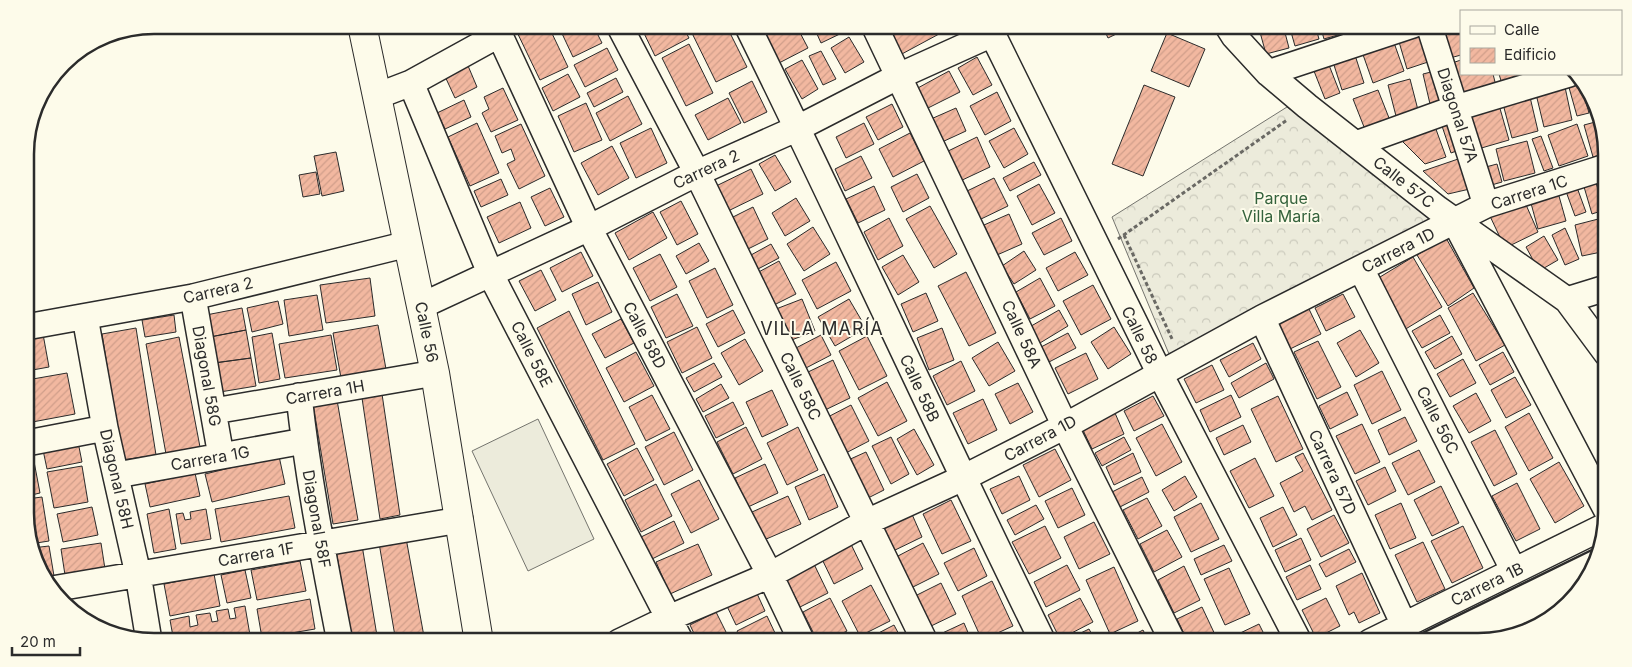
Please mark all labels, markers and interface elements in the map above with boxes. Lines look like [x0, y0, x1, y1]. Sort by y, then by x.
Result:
legend [1460, 10, 1622, 75]
text: Calle [1504, 20, 1539, 39]
text: Edificio [1504, 45, 1556, 64]
street label: Diagonal 57A [1433, 65, 1483, 165]
street label: Carrera 2 [669, 145, 743, 193]
street label: Calle 57C [1369, 152, 1439, 212]
street label: Carrera 1C [1488, 170, 1570, 214]
park label: Parque Villa María [1242, 188, 1320, 226]
street label: Carrera 1D [1358, 223, 1438, 277]
street label: Carrera 2 [181, 272, 255, 308]
street label: Calle 58A [998, 297, 1046, 371]
street label: Calle 58D [619, 298, 671, 372]
street label: Calle 56 [411, 300, 443, 364]
street label: Calle 58 [1117, 303, 1163, 367]
district label: VILLA MARÍA [760, 317, 884, 339]
street label: Calle 58E [507, 318, 557, 390]
street label: Diagonal 58G [188, 324, 226, 428]
street label: Calle 58C [776, 349, 826, 423]
street label: Calle 58B [896, 351, 944, 425]
street label: Carrera 1H [284, 375, 366, 409]
street label: Calle 56C [1412, 383, 1464, 457]
street label: Carrera 1D [1000, 410, 1080, 466]
street label: Carrera 57D [1305, 426, 1361, 518]
street label: Diagonal 58H [96, 427, 138, 531]
street label: Carrera 1G [169, 441, 251, 475]
street label: Diagonal 58F [298, 468, 336, 570]
street label: Carrera 1F [216, 537, 296, 571]
street label: Carrera 1B [1447, 558, 1527, 610]
scale bar [12, 624, 80, 656]
text: 20 m [20, 632, 56, 651]

